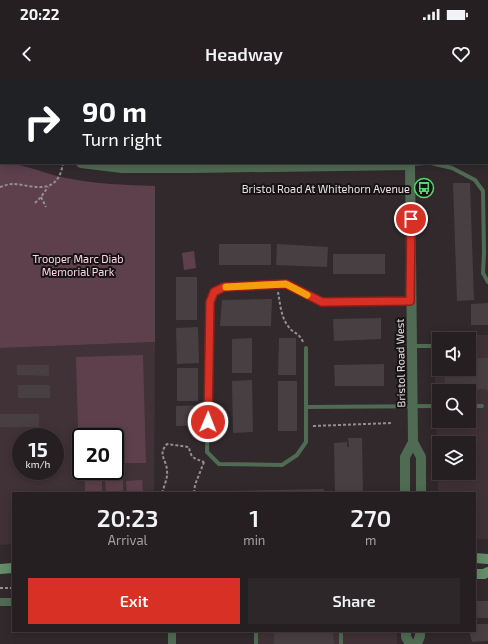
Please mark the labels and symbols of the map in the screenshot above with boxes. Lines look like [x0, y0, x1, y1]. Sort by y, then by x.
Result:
bus stop icon: Bristol Road At Whitehorn Avenue [413, 177, 435, 199]
place label: Bristol Road At Whitehorn Avenue [242, 182, 410, 195]
pin [394, 202, 428, 236]
park label: Trooper Marc Diab Memorial Park [32, 252, 124, 278]
street label: Bristol Road West [393, 318, 407, 408]
position arrow [187, 401, 229, 443]
speed limit sign: 20 [72, 428, 124, 480]

